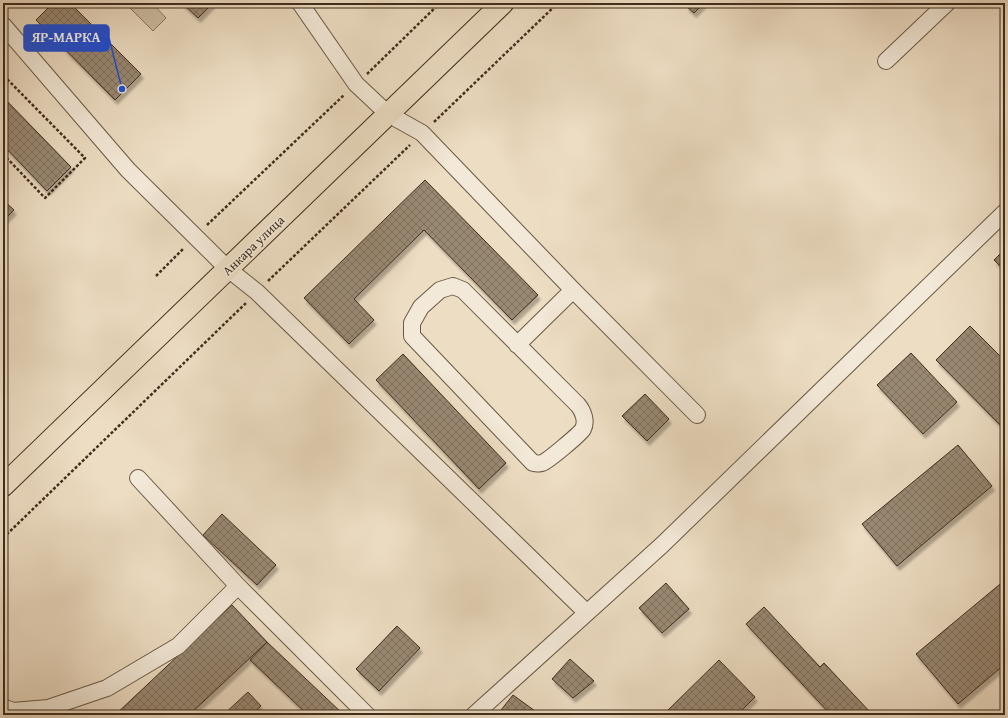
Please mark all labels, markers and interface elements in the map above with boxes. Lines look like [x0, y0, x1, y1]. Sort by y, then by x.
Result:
callout: ЯР-МАРКА [24, 25, 109, 51]
text: ЯР-МАРКА [30, 27, 101, 47]
street label: Анкара улица [218, 210, 289, 280]

